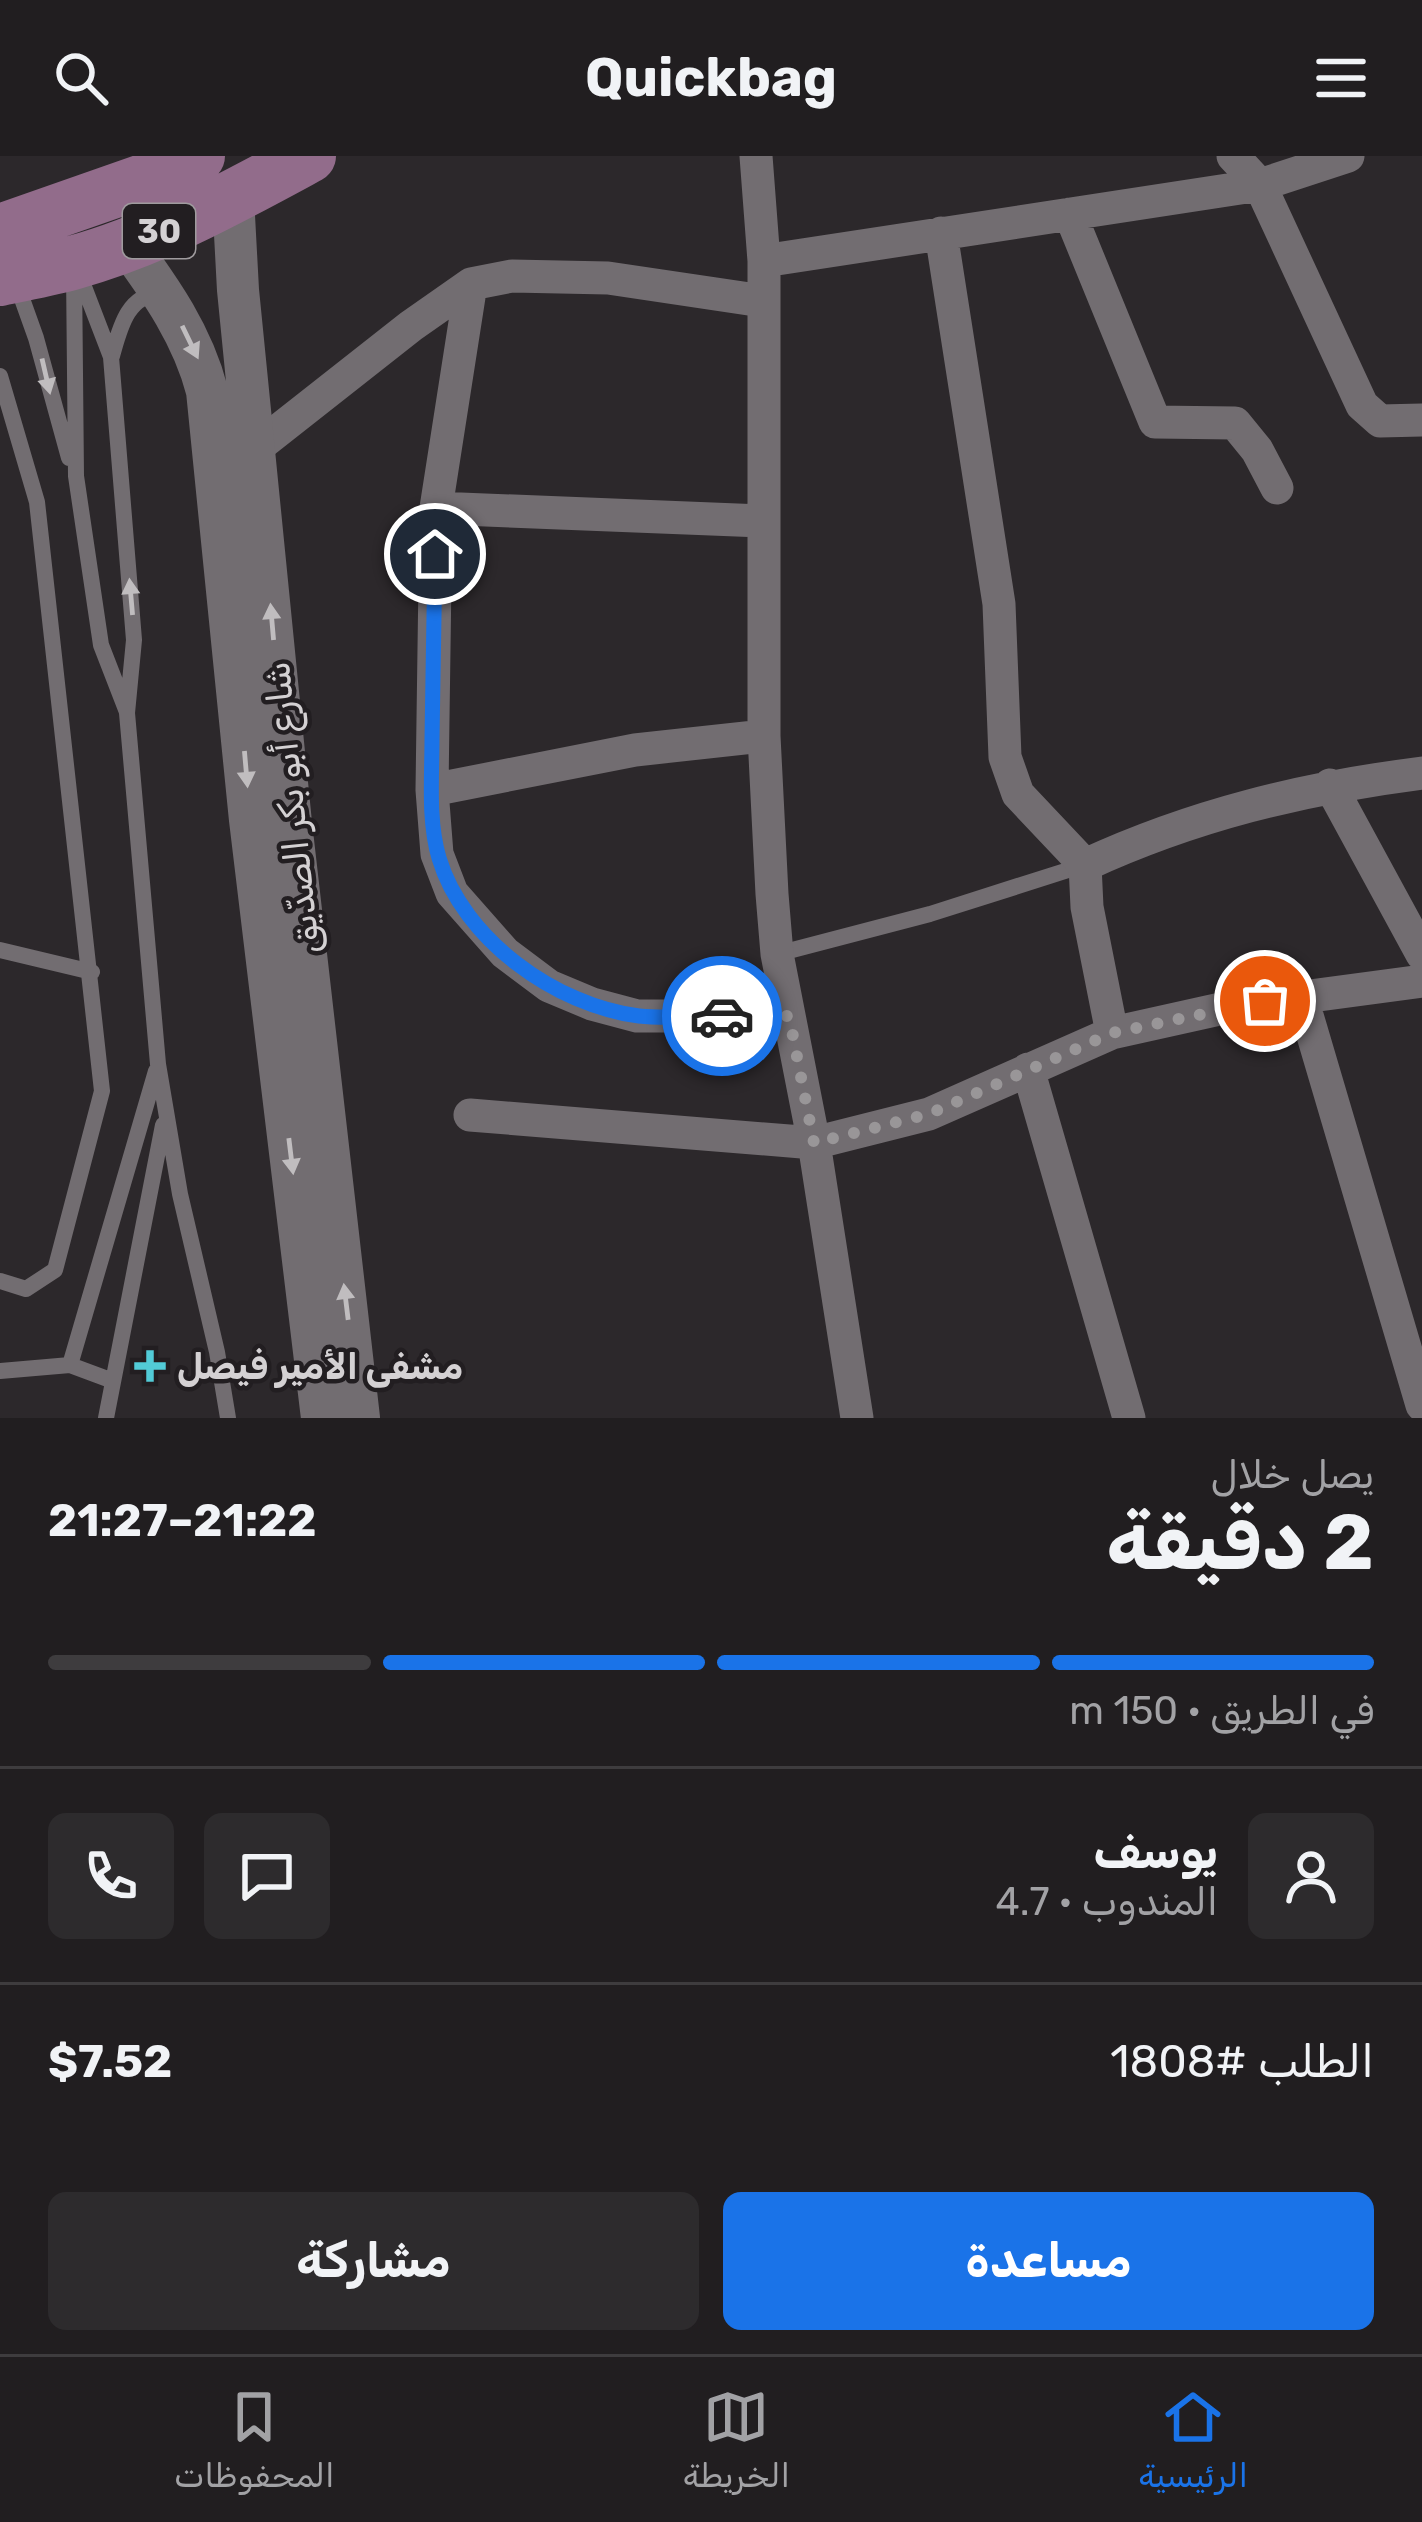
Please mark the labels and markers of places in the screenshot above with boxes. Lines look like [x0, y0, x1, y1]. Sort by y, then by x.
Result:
pin [384, 503, 486, 605]
pin [1214, 950, 1316, 1052]
place label: مشفى الأمير فيصل [177, 1345, 463, 1388]
marker: مشفى الأمير فيصل [134, 1350, 166, 1382]

